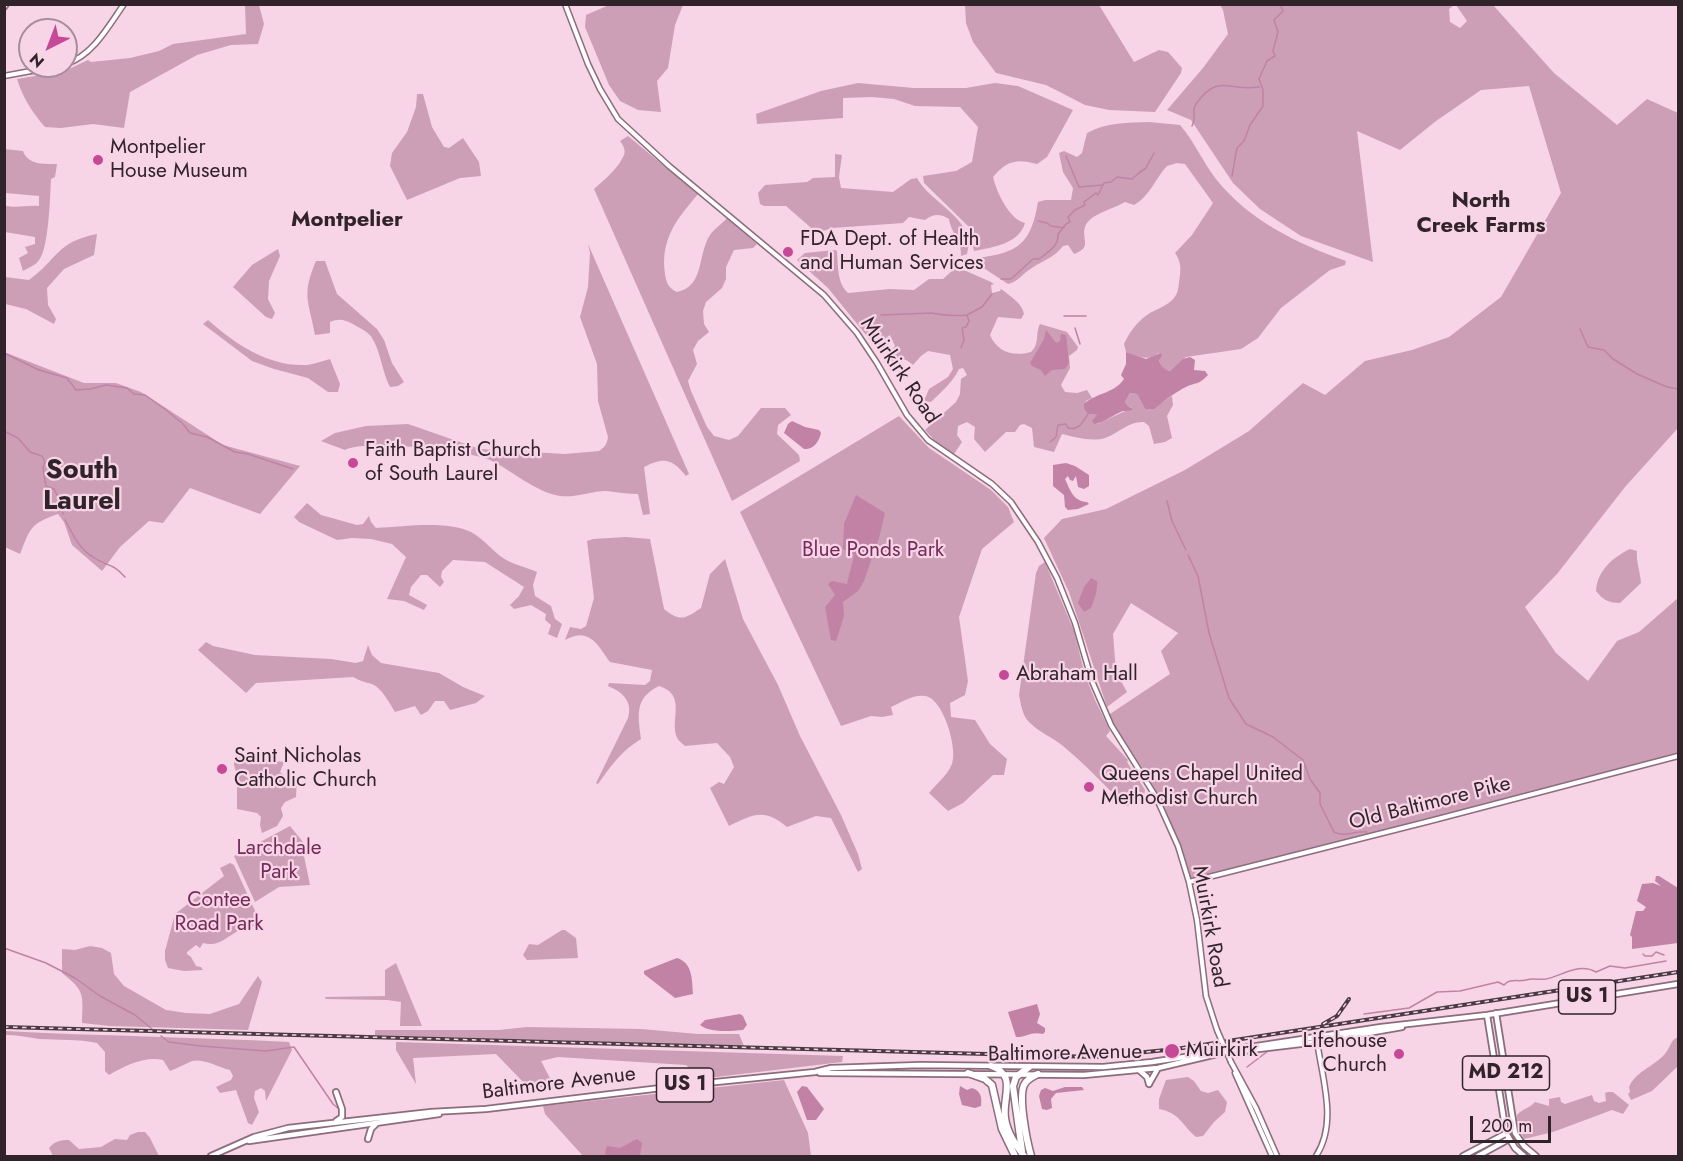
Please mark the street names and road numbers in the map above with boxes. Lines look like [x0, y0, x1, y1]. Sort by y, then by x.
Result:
street label: Muirkirk Road [854, 313, 944, 429]
street label: Old Baltimore Pike [1347, 772, 1513, 836]
street label: Muirkirk Road [1186, 864, 1232, 990]
road number: US 1 [1558, 980, 1616, 1014]
street label: Baltimore Avenue [988, 1040, 1142, 1068]
road number: MD 212 [1462, 1056, 1550, 1090]
street label: Baltimore Avenue [481, 1062, 637, 1106]
road number: US 1 [656, 1068, 714, 1102]

